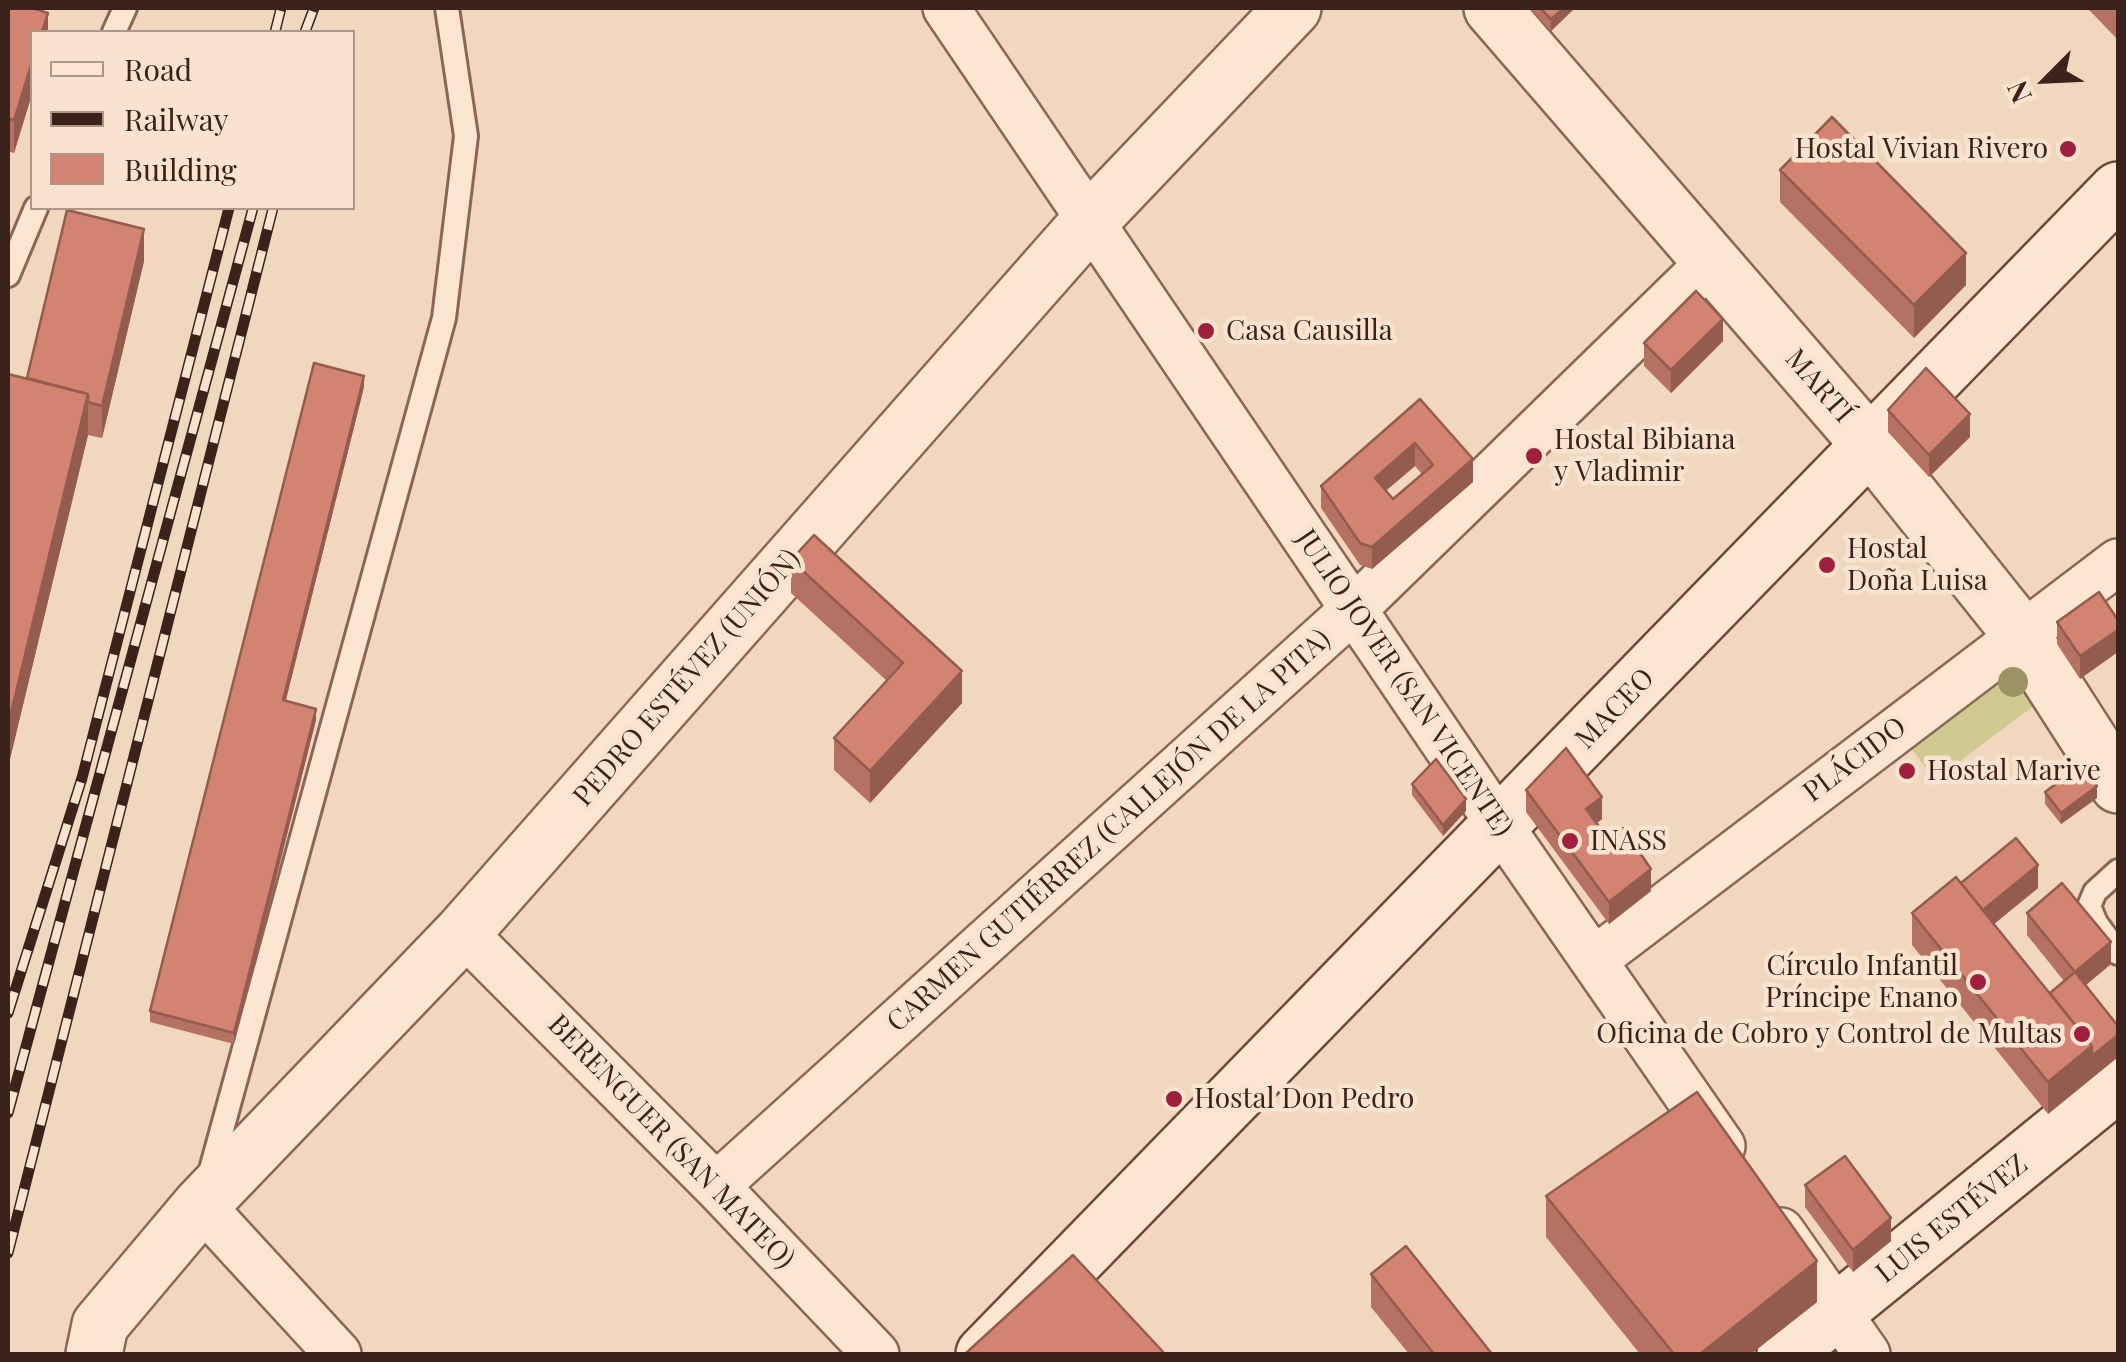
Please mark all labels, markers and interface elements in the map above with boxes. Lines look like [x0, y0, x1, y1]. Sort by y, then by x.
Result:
legend [30, 30, 355, 210]
north arrow [1996, 30, 2096, 130]
text: Road [124, 49, 192, 89]
text: N [1997, 76, 2039, 109]
text: Railway [124, 99, 229, 139]
place label: Hostal Vivian Rivero [1795, 132, 2048, 166]
marker: Hostal Vivian Rivero [2057, 138, 2079, 160]
text: Building [124, 149, 237, 189]
place label: Casa Causilla [1226, 314, 1393, 348]
marker: Casa Causilla [1195, 320, 1217, 342]
street label: MARTÍ [1778, 342, 1860, 430]
place label: Hostal Bibiana y Vladimir [1554, 423, 1735, 489]
marker: Hostal Bibiana y Vladimir [1523, 445, 1545, 467]
street label: JULIO JOVER (SAN VICENTE) [1289, 523, 1519, 843]
place label: Hostal Doña Luisa [1847, 532, 1988, 598]
street label: PEDRO ESTÉVEZ (UNIÓN) [566, 543, 808, 813]
marker: Hostal Doña Luisa [1816, 554, 1838, 576]
street label: CARMEN GUTIÉRREZ (CALLEJÓN DE LA PITA) [880, 623, 1338, 1039]
street label: MACEO [1569, 662, 1661, 756]
street label: PLÁCIDO [1797, 710, 1913, 810]
place label: Hostal Marive [1927, 754, 2101, 788]
marker: Hostal Marive [1896, 760, 1918, 782]
place label: INASS [1590, 824, 1667, 858]
marker: INASS [1559, 830, 1581, 852]
place label: Círculo Infantil Príncipe Enano [1765, 949, 1958, 1015]
marker: Círculo Infantil Príncipe Enano [1967, 971, 1989, 993]
street label: BERENGUER (SAN MATEO) [541, 1008, 801, 1276]
place label: Oficina de Cobro y Control de Multas [1596, 1017, 2062, 1051]
marker: Oficina de Cobro y Control de Multas [2071, 1023, 2093, 1045]
place label: Hostal Don Pedro [1194, 1082, 1414, 1116]
marker: Hostal Don Pedro [1163, 1088, 1185, 1110]
street label: LUIS ESTÉVEZ [1870, 1148, 2034, 1290]

